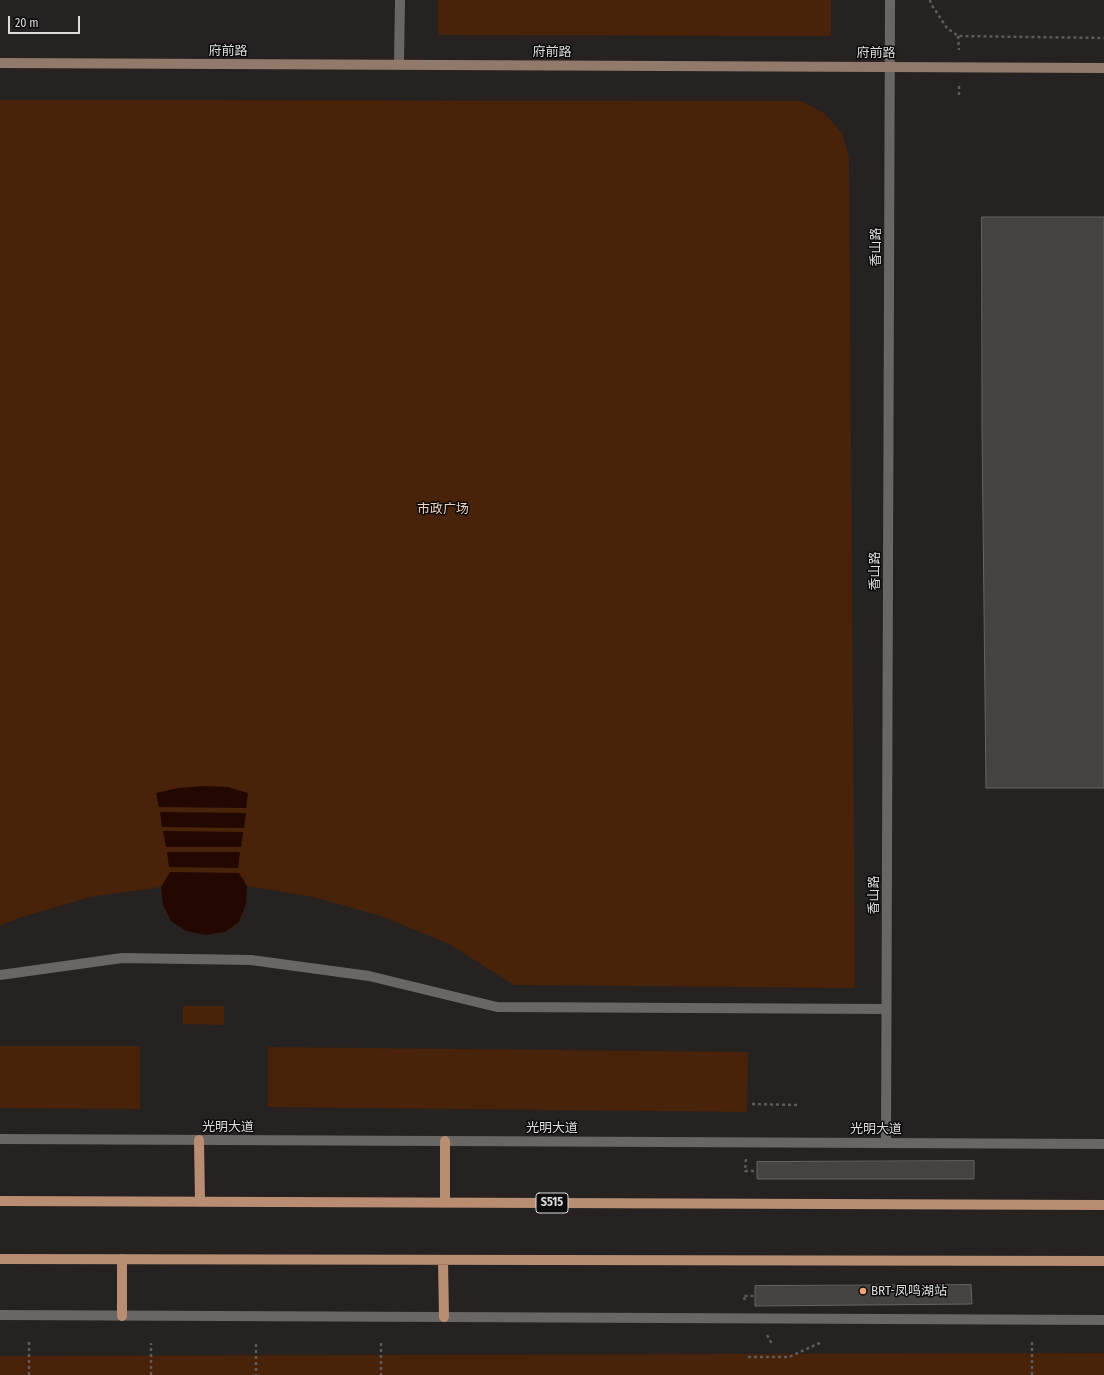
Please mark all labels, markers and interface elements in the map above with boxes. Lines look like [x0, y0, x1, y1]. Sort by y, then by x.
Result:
scale bar [10, 8, 82, 34]
text: 20 m [15, 16, 39, 30]
street label: 府前路 [209, 43, 247, 59]
street label: 府前路 [533, 44, 571, 60]
street label: 府前路 [857, 45, 895, 61]
street label: 香山路 [868, 228, 884, 266]
park label: 市政广场 [417, 501, 469, 517]
street label: 香山路 [867, 552, 883, 590]
street label: 香山路 [866, 876, 882, 914]
street label: 光明大道 [202, 1119, 254, 1135]
street label: 光明大道 [526, 1120, 578, 1136]
street label: 光明大道 [850, 1121, 902, 1137]
road number: S515 [536, 1193, 568, 1213]
place label: BRT-凤鸣湖站 [871, 1283, 947, 1299]
marker: BRT-凤鸣湖站 [858, 1286, 868, 1296]

